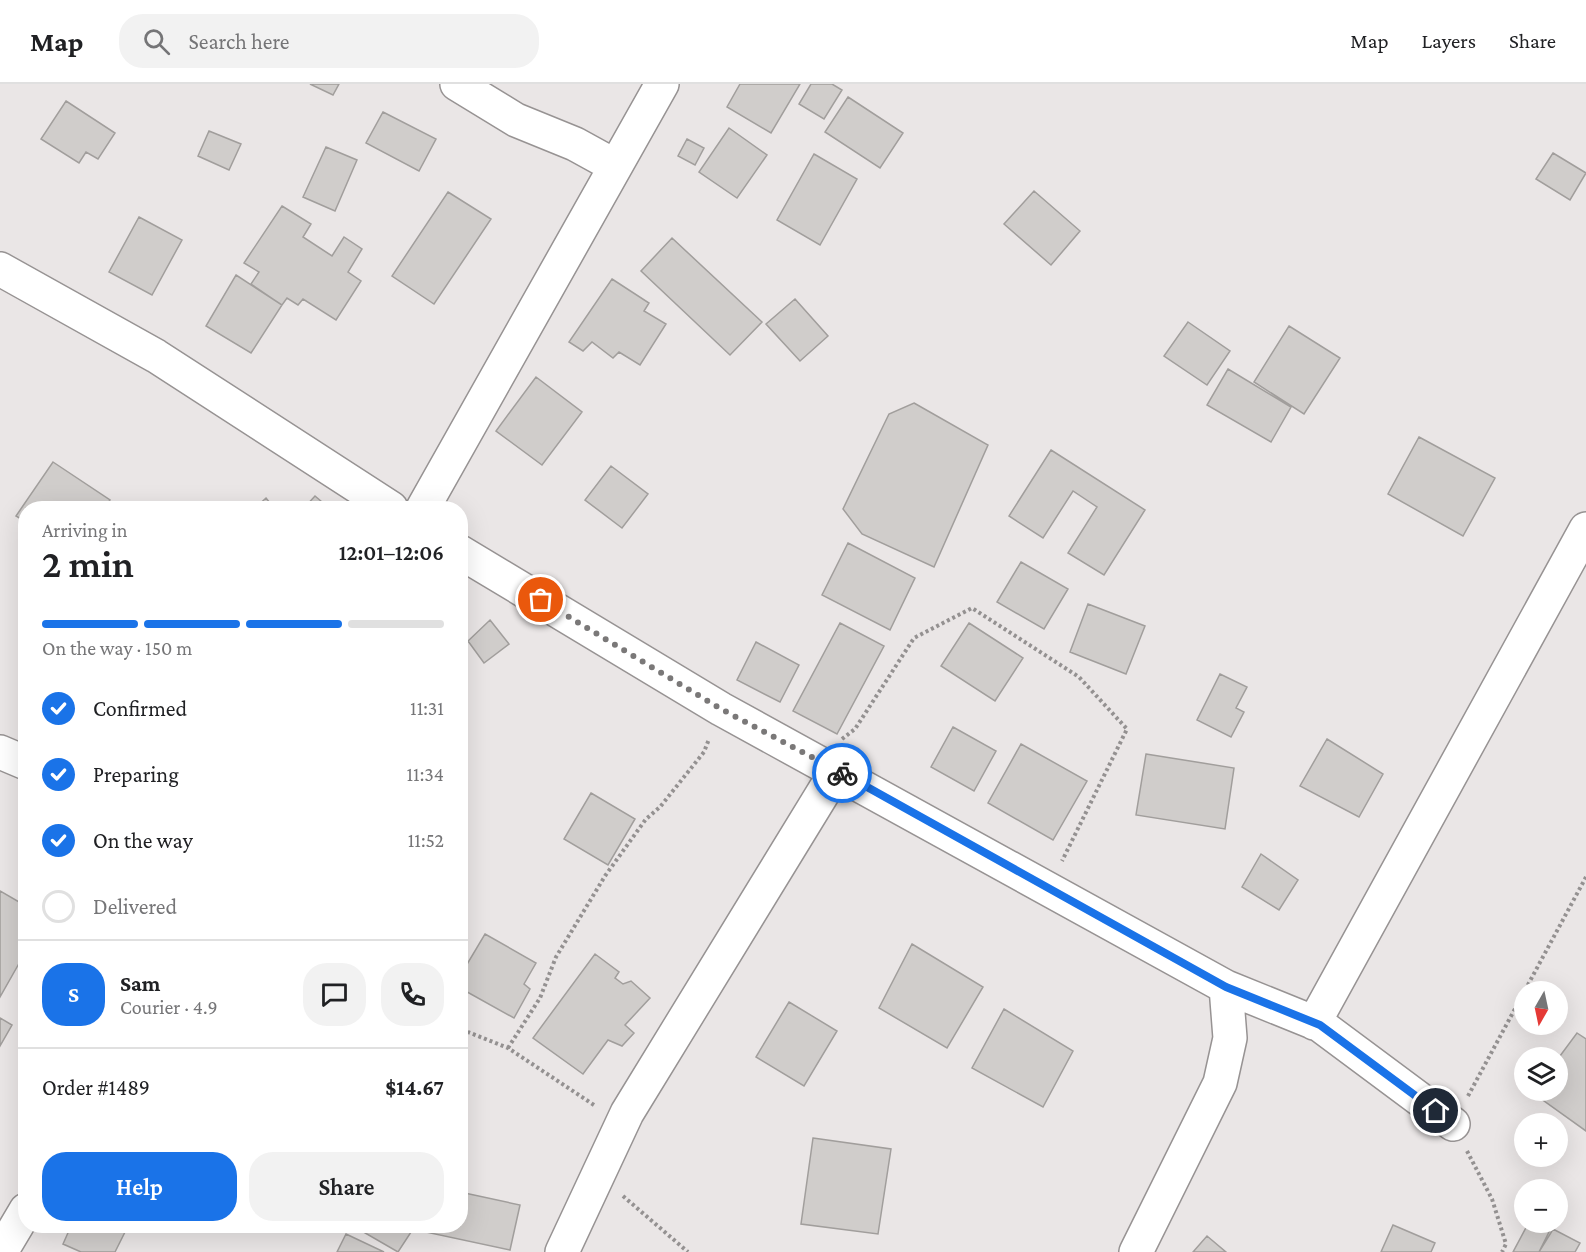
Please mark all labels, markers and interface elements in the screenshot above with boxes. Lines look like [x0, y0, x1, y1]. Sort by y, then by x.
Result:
search box [119, 14, 539, 68]
icon: search [140, 25, 173, 58]
text: Map [30, 26, 83, 57]
text: Search here [188, 29, 289, 54]
text: Map [1350, 29, 1389, 53]
text: Layers [1422, 29, 1476, 53]
text: Share [1509, 29, 1556, 53]
text: Arriving in [42, 519, 127, 541]
text: 12:01–12:06 [339, 540, 444, 565]
text: 2 min [42, 542, 134, 585]
pin [515, 574, 566, 625]
icon: bag [524, 583, 557, 616]
text: On the way · 150 m [42, 637, 192, 659]
icon: check [42, 692, 75, 725]
text: Confirmed [93, 696, 187, 721]
text: 11:31 [410, 697, 444, 719]
courier [812, 743, 872, 803]
icon: bike [826, 757, 859, 790]
icon: check [42, 758, 75, 791]
text: Preparing [93, 762, 179, 787]
text: 11:34 [406, 763, 444, 785]
icon: check [42, 824, 75, 857]
text: On the way [93, 828, 193, 853]
text: 11:52 [408, 829, 444, 851]
text: Delivered [93, 894, 177, 919]
button: chat [303, 963, 366, 1026]
button: phone [381, 963, 444, 1026]
text: Sam [120, 971, 160, 996]
north arrow [1514, 981, 1568, 1035]
map controls [1514, 981, 1568, 1233]
text: S [68, 982, 79, 1007]
text: Courier · 4.9 [120, 996, 218, 1018]
button: layers [1514, 1047, 1568, 1101]
text: Order #1489 [42, 1075, 150, 1100]
text: $14.67 [385, 1075, 444, 1100]
pin [1410, 1085, 1461, 1136]
icon: home [1419, 1094, 1452, 1127]
button: + [1514, 1113, 1568, 1167]
button: Help [42, 1152, 237, 1221]
button: Share [249, 1152, 444, 1221]
button: − [1514, 1179, 1568, 1233]

